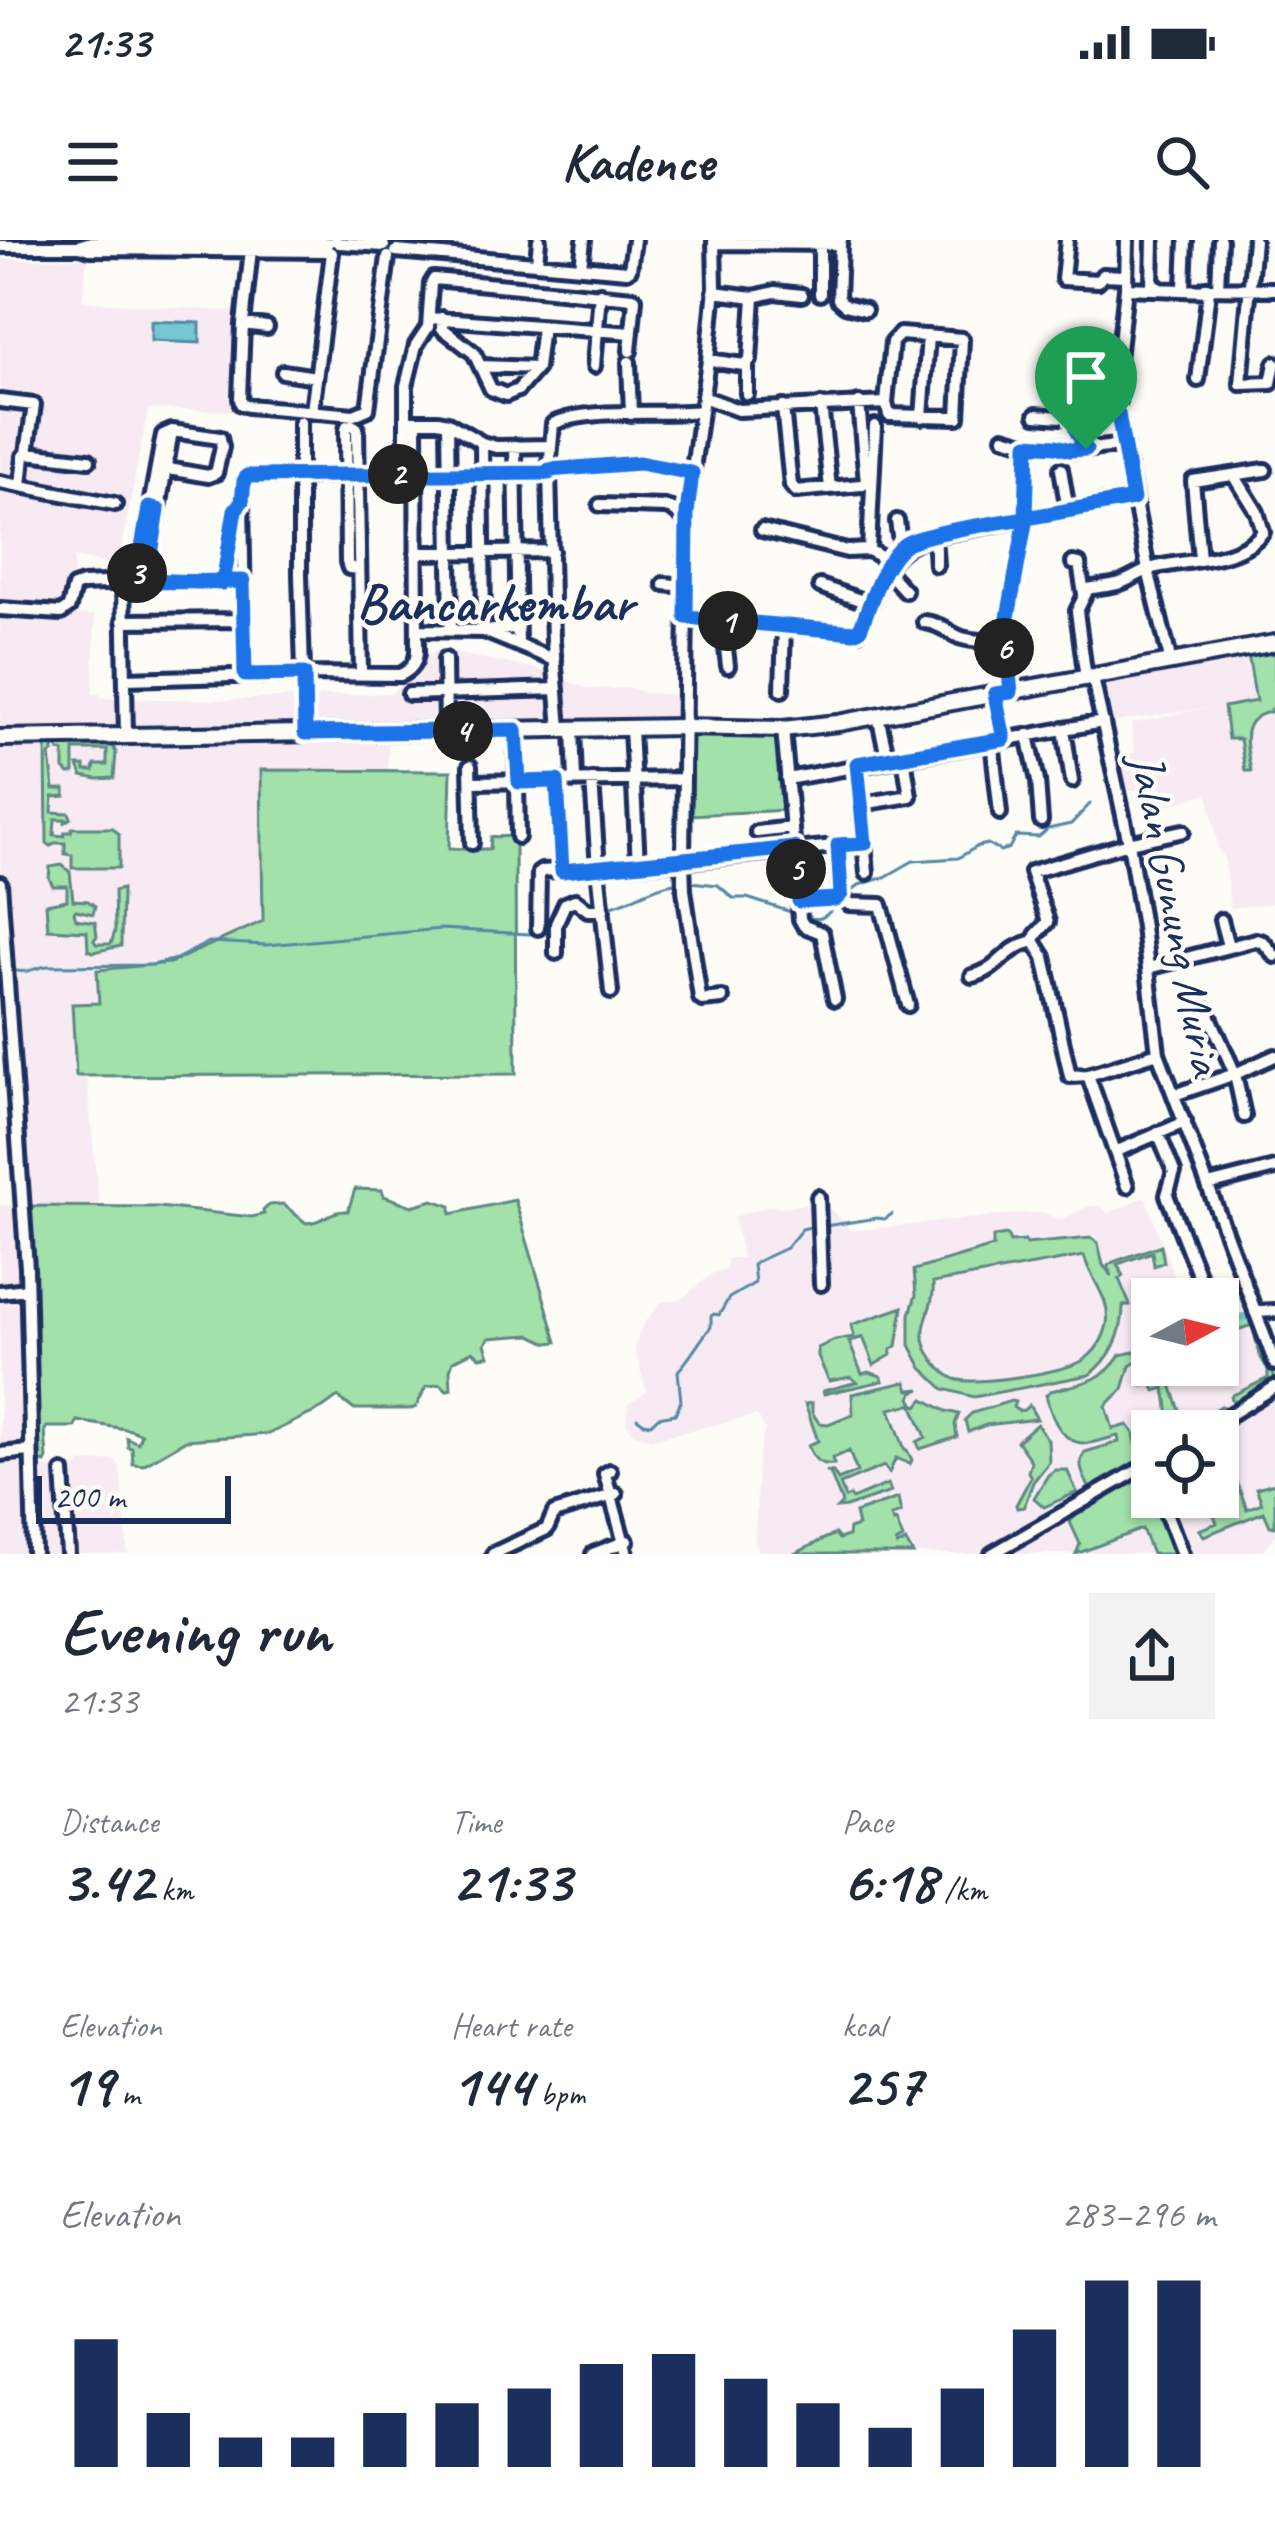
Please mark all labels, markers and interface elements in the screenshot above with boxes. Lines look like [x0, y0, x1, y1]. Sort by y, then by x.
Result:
text: 21:33 [60, 14, 150, 71]
text: Kadence [561, 128, 714, 196]
icon: menu [60, 129, 126, 195]
icon: search [1149, 129, 1215, 195]
pin [1035, 326, 1137, 449]
icon: arrive [1053, 344, 1119, 410]
pin: 2 [368, 444, 428, 504]
text: 2 [391, 453, 405, 495]
pin: 3 [107, 543, 167, 603]
text: 3 [130, 552, 144, 594]
district label: Bancarkembar [357, 569, 639, 637]
pin: 1 [698, 591, 758, 651]
text: 1 [721, 600, 735, 642]
pin: 6 [974, 618, 1034, 678]
text: 6 [996, 627, 1012, 669]
pin: 4 [433, 701, 493, 761]
text: 4 [456, 710, 470, 752]
street label: Jalan Gunung Muria [1116, 746, 1238, 1083]
pin: 5 [766, 839, 826, 899]
text: 5 [789, 848, 803, 890]
north arrow [1131, 1278, 1239, 1386]
map controls [1131, 1278, 1239, 1518]
button: locate [1131, 1410, 1239, 1518]
scale bar [36, 1470, 231, 1523]
text: 200 m [54, 1476, 125, 1518]
text: Evening run [60, 1590, 330, 1673]
button: share [1089, 1593, 1215, 1719]
text: 21:33 [60, 1677, 138, 1726]
text: Distance [60, 1801, 158, 1843]
text: Time [451, 1801, 502, 1843]
text: Pace [842, 1801, 893, 1843]
text: 3.42 [60, 1843, 153, 1919]
text: 21:33 [451, 1843, 571, 1919]
text: 6:18 [842, 1843, 936, 1919]
text: km [153, 1869, 193, 1911]
text: /km [936, 1869, 987, 1911]
text: Elevation [60, 2005, 162, 2047]
text: Heart rate [451, 2005, 571, 2047]
text: kcal [842, 2005, 886, 2047]
text: 19 [60, 2047, 113, 2123]
text: 144 [451, 2047, 532, 2123]
text: 257 [842, 2047, 922, 2123]
text: m [113, 2073, 140, 2115]
text: bpm [532, 2073, 585, 2115]
text: Elevation [60, 2190, 180, 2239]
text: 283–296 m [1061, 2190, 1215, 2239]

